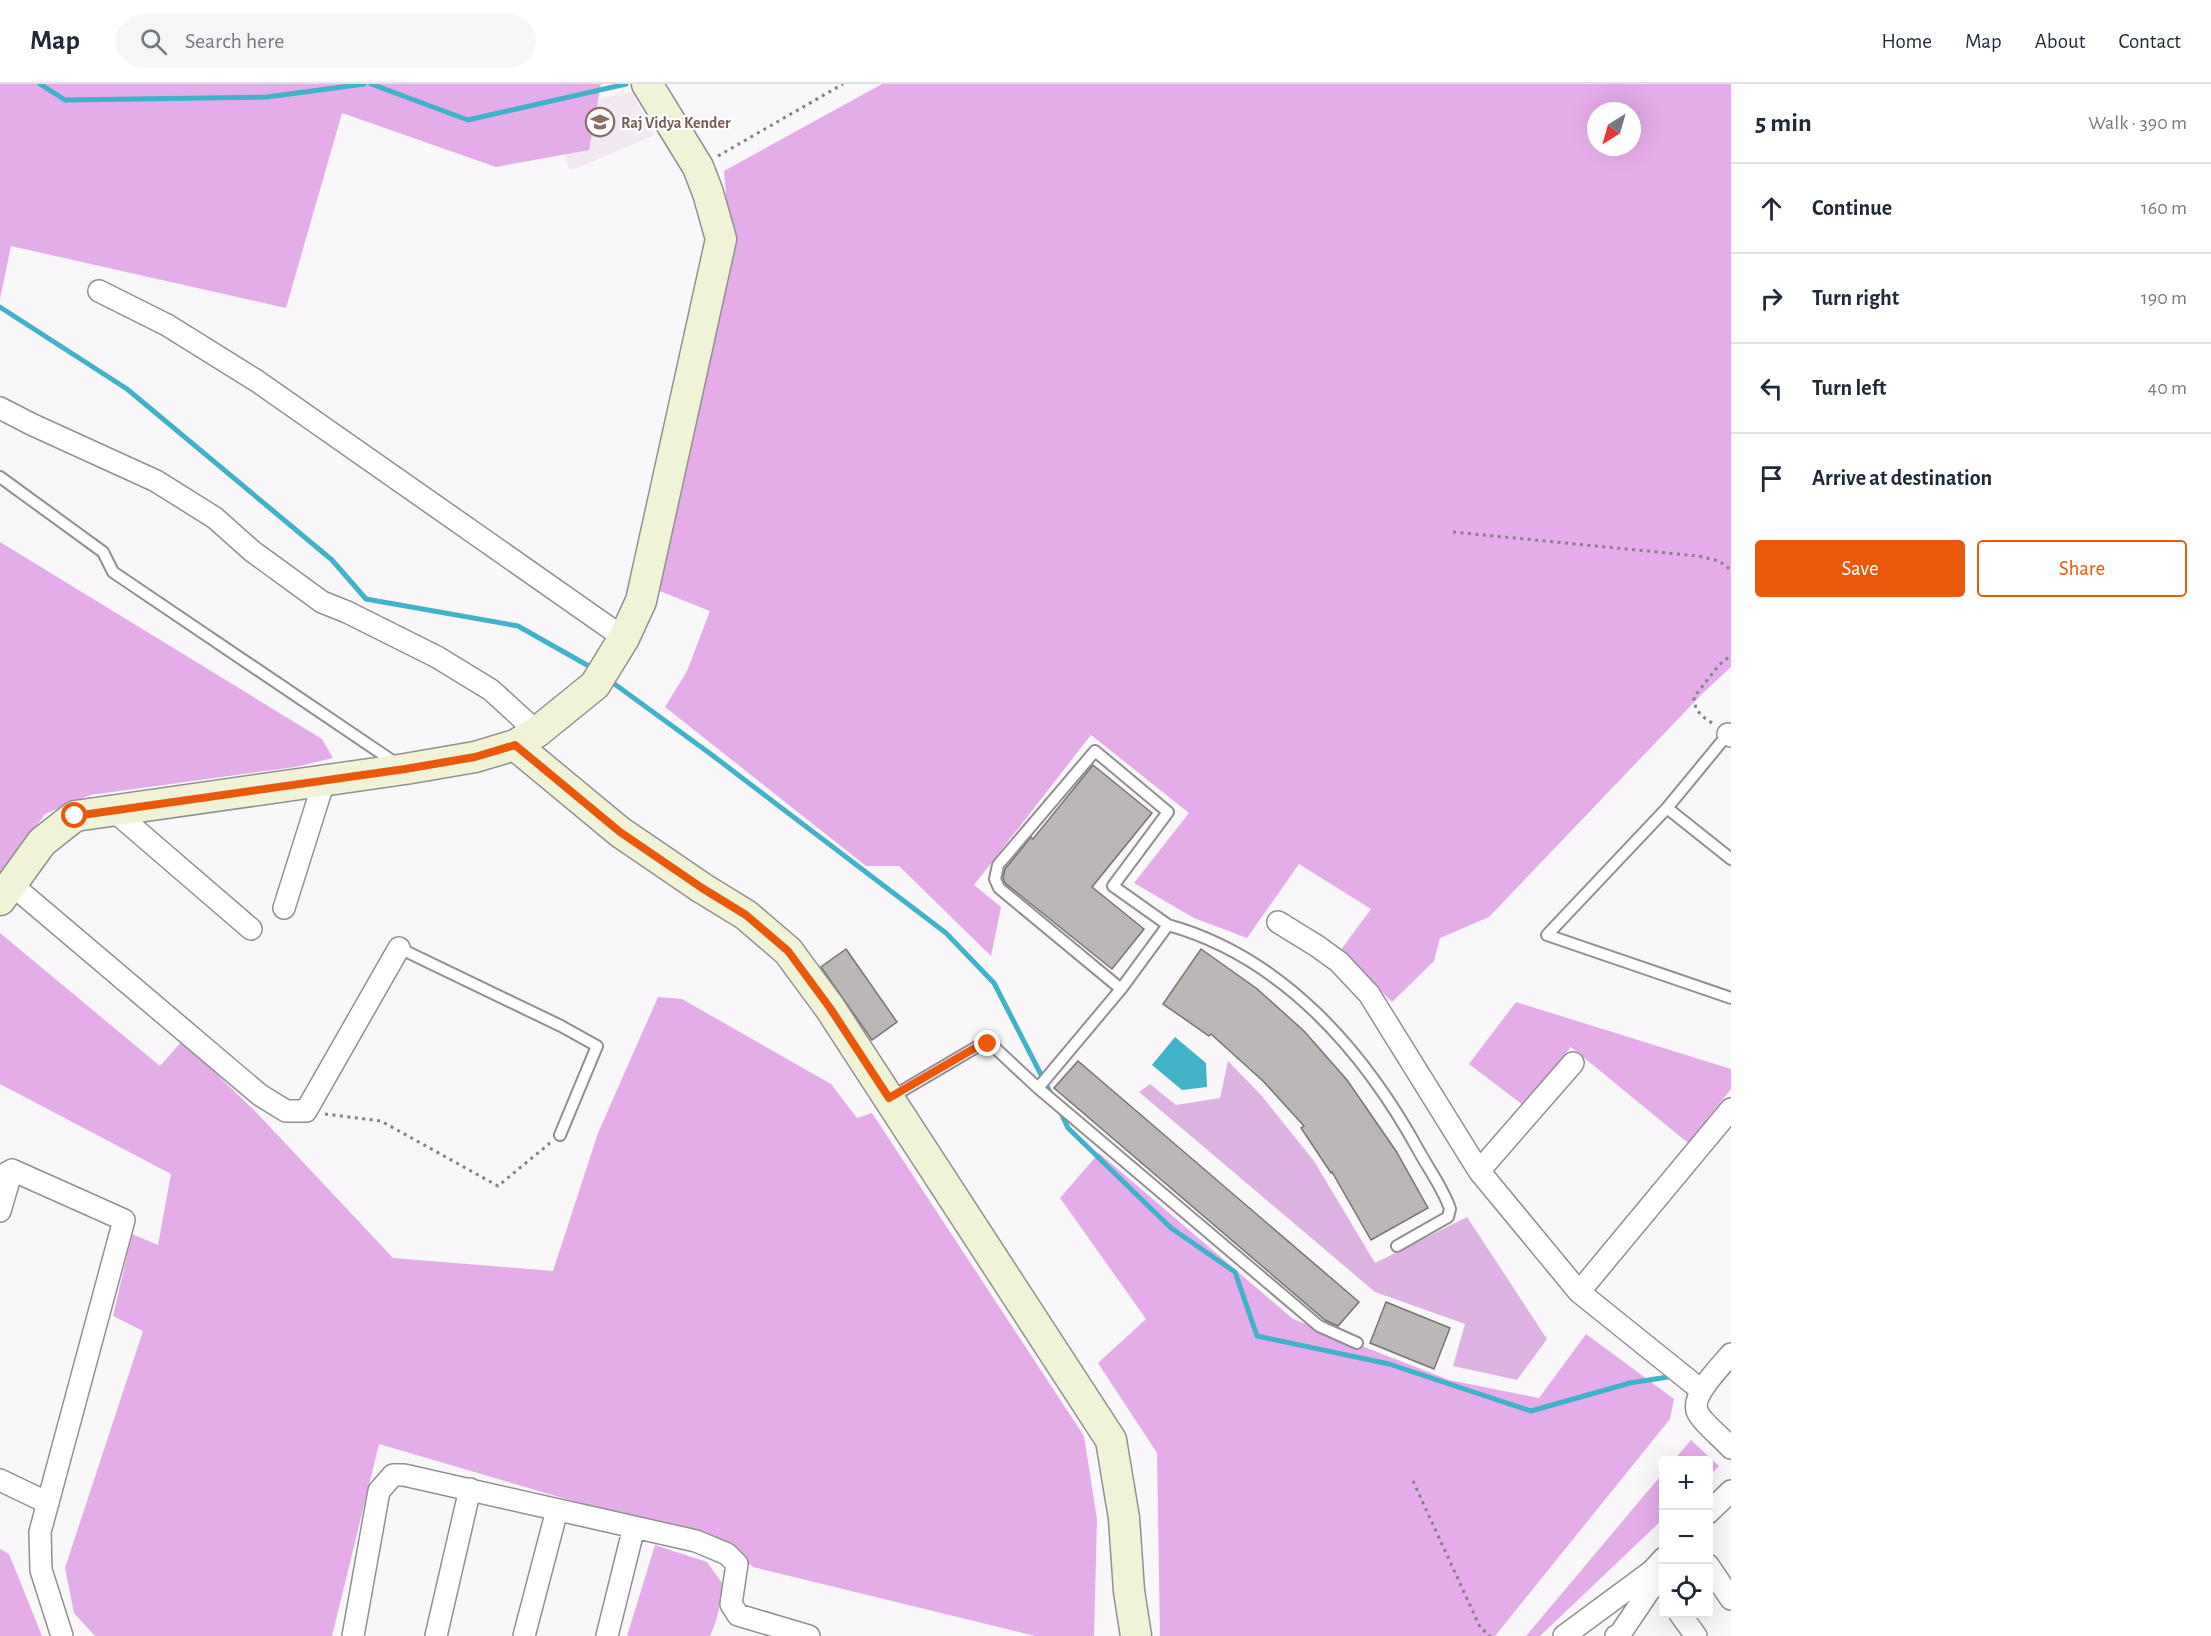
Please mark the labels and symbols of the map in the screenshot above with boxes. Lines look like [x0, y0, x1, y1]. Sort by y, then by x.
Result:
north arrow [1587, 102, 1641, 156]
school or university icon: Raj Vidya Kender [584, 106, 616, 138]
place label: Raj Vidya Kender [621, 115, 731, 132]
route start [61, 802, 87, 828]
route end [974, 1030, 1000, 1056]

